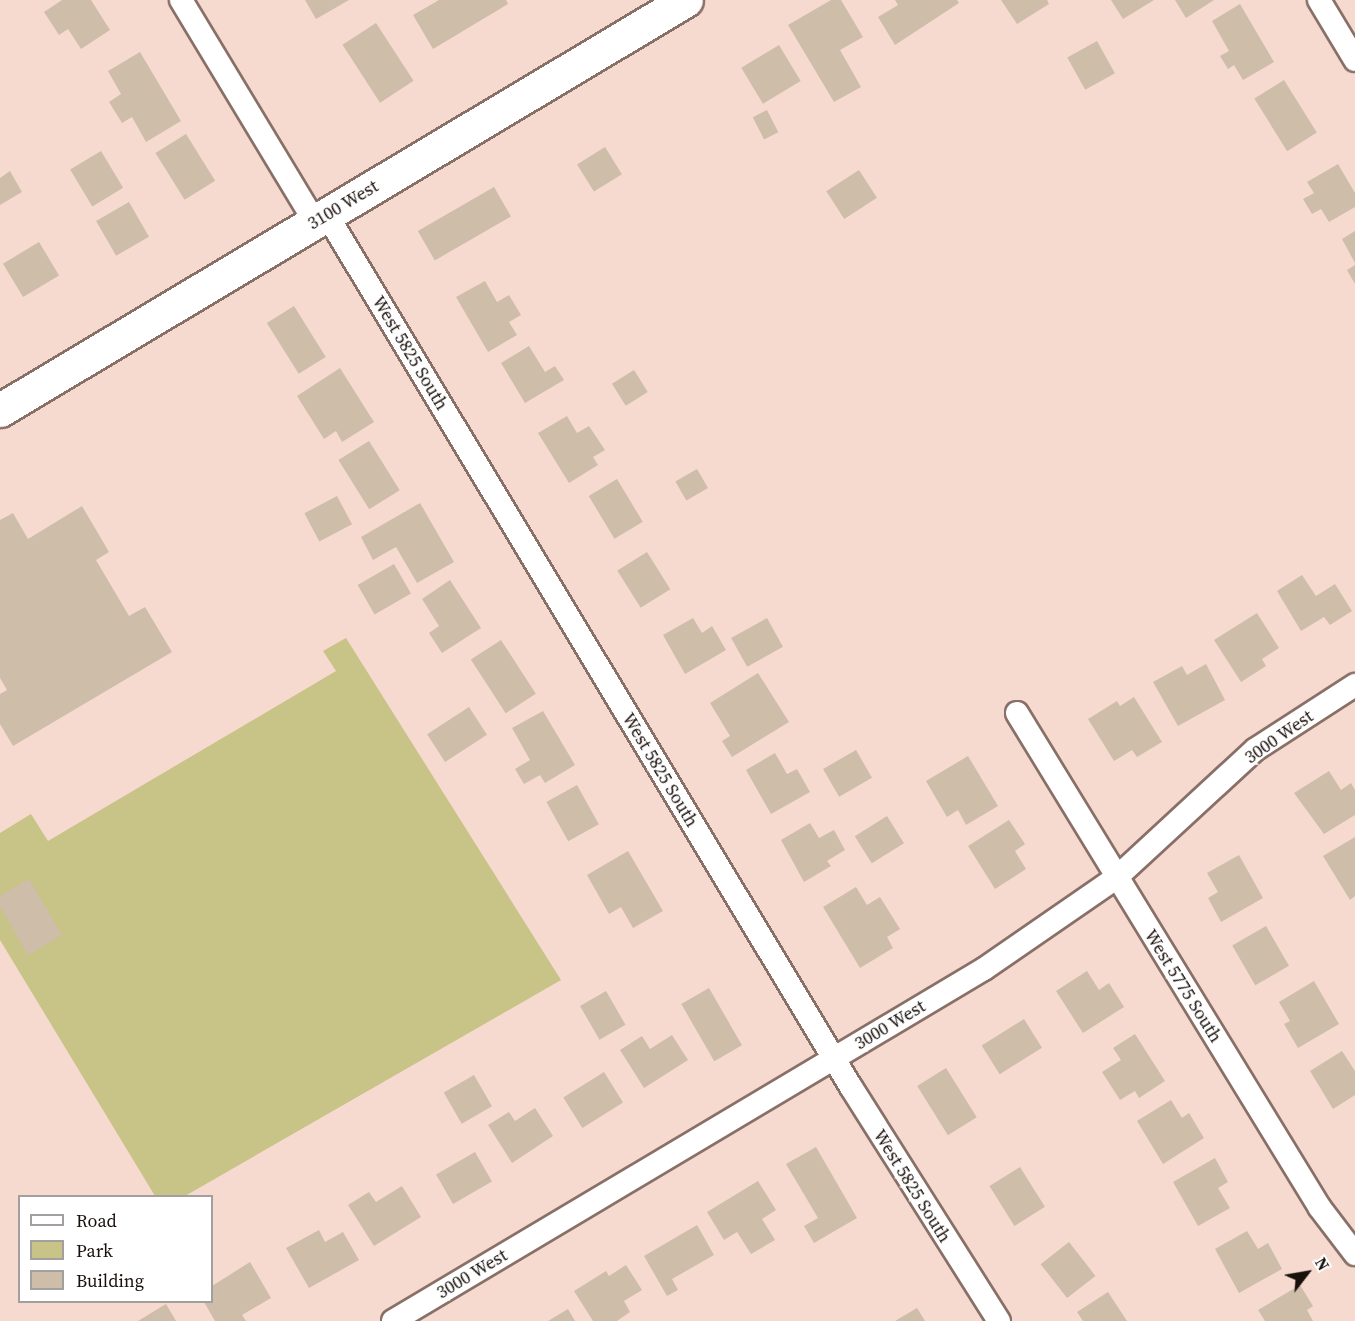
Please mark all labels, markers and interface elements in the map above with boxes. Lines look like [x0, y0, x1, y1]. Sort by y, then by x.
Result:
street label: 3100 West [304, 175, 382, 235]
street label: West 5825 South [367, 292, 453, 414]
street label: 3000 West [1240, 705, 1318, 769]
street label: West 5825 South [617, 709, 703, 831]
street label: West 5775 South [1140, 925, 1226, 1047]
street label: 3000 West [851, 995, 929, 1055]
street label: West 5825 South [869, 1125, 955, 1247]
legend [18, 1195, 213, 1303]
text: Road [76, 1208, 117, 1233]
text: Park [76, 1238, 113, 1263]
north arrow [1277, 1243, 1337, 1303]
street label: 3000 West [433, 1244, 511, 1304]
text: N [1310, 1253, 1335, 1274]
text: Building [76, 1268, 144, 1293]

